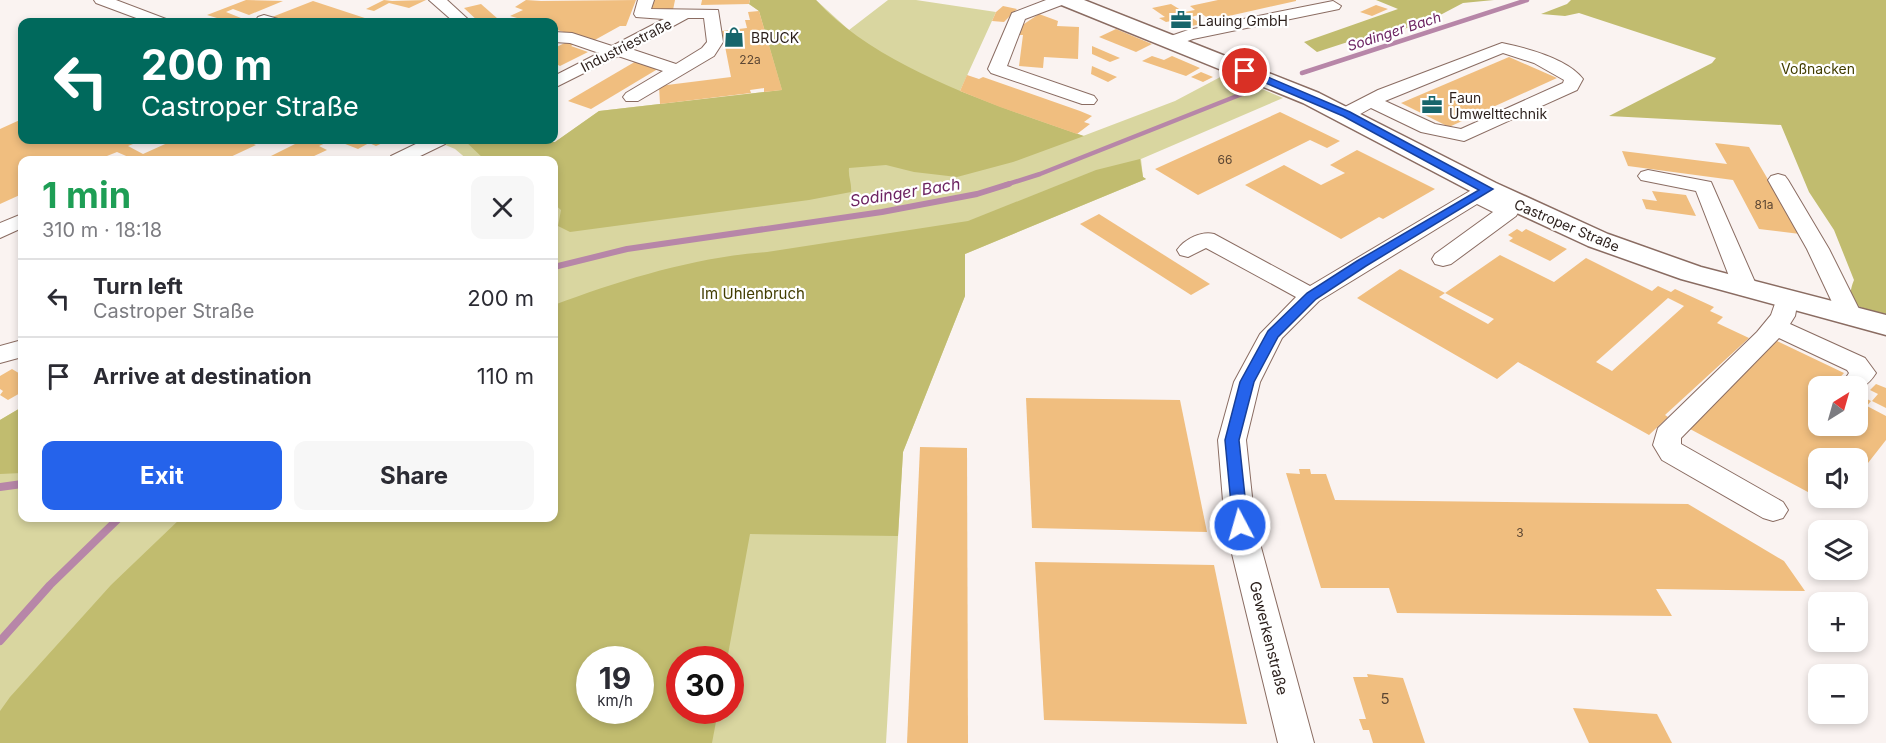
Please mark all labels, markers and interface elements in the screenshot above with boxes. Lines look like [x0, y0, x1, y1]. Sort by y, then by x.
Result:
office icon: Lauing GmbH [1169, 8, 1193, 32]
water label: Sodinger Bach [1345, 8, 1443, 54]
place label: Lauing GmbH [1198, 12, 1288, 29]
street label: Industriestraße [578, 15, 674, 75]
shop icon: BRUCK [722, 25, 746, 49]
place label: BRUCK [751, 29, 800, 46]
text: 200 m [141, 39, 272, 90]
icon: left [42, 42, 120, 120]
pin [1219, 45, 1270, 96]
house number: 22a [739, 52, 761, 67]
icon: arrive [1228, 54, 1261, 87]
park label: Voßnacken [1781, 60, 1855, 77]
place label: Faun Umwelttechnik [1449, 89, 1547, 122]
text: Castroper Straße [141, 90, 359, 123]
office icon: Faun Umwelttechnik [1420, 93, 1444, 117]
house number: 66 [1218, 152, 1232, 167]
text: 1 min [42, 173, 131, 217]
water label: Sodinger Bach [848, 173, 962, 211]
button: close [471, 176, 534, 239]
street label: Castroper Straße [1512, 195, 1622, 255]
house number: 81a [1754, 197, 1774, 212]
text: 310 m · 18:18 [42, 218, 162, 242]
text: Turn left [93, 273, 183, 299]
icon: left [42, 282, 75, 315]
park label: Im Uhlenbruch [701, 284, 805, 303]
text: 200 m [467, 285, 534, 311]
text: Castroper Straße [93, 299, 254, 323]
icon: arrive [42, 360, 75, 393]
text: Arrive at destination [93, 363, 312, 389]
text: 110 m [477, 363, 534, 389]
north arrow [1808, 376, 1868, 436]
map controls [1808, 376, 1868, 724]
button: Exit [42, 441, 282, 510]
button: Share [294, 441, 534, 510]
button: sound [1808, 448, 1868, 508]
position arrow [1208, 493, 1272, 557]
button: layers [1808, 520, 1868, 580]
house number: 3 [1516, 525, 1524, 540]
street label: Gewerkenstraße [1246, 579, 1292, 697]
button: + [1808, 592, 1868, 652]
speed limit sign: 30 [666, 646, 744, 724]
text: 19 [599, 660, 631, 696]
button: − [1808, 664, 1868, 724]
house number: 5 [1380, 689, 1390, 708]
text: km/h [597, 691, 633, 710]

